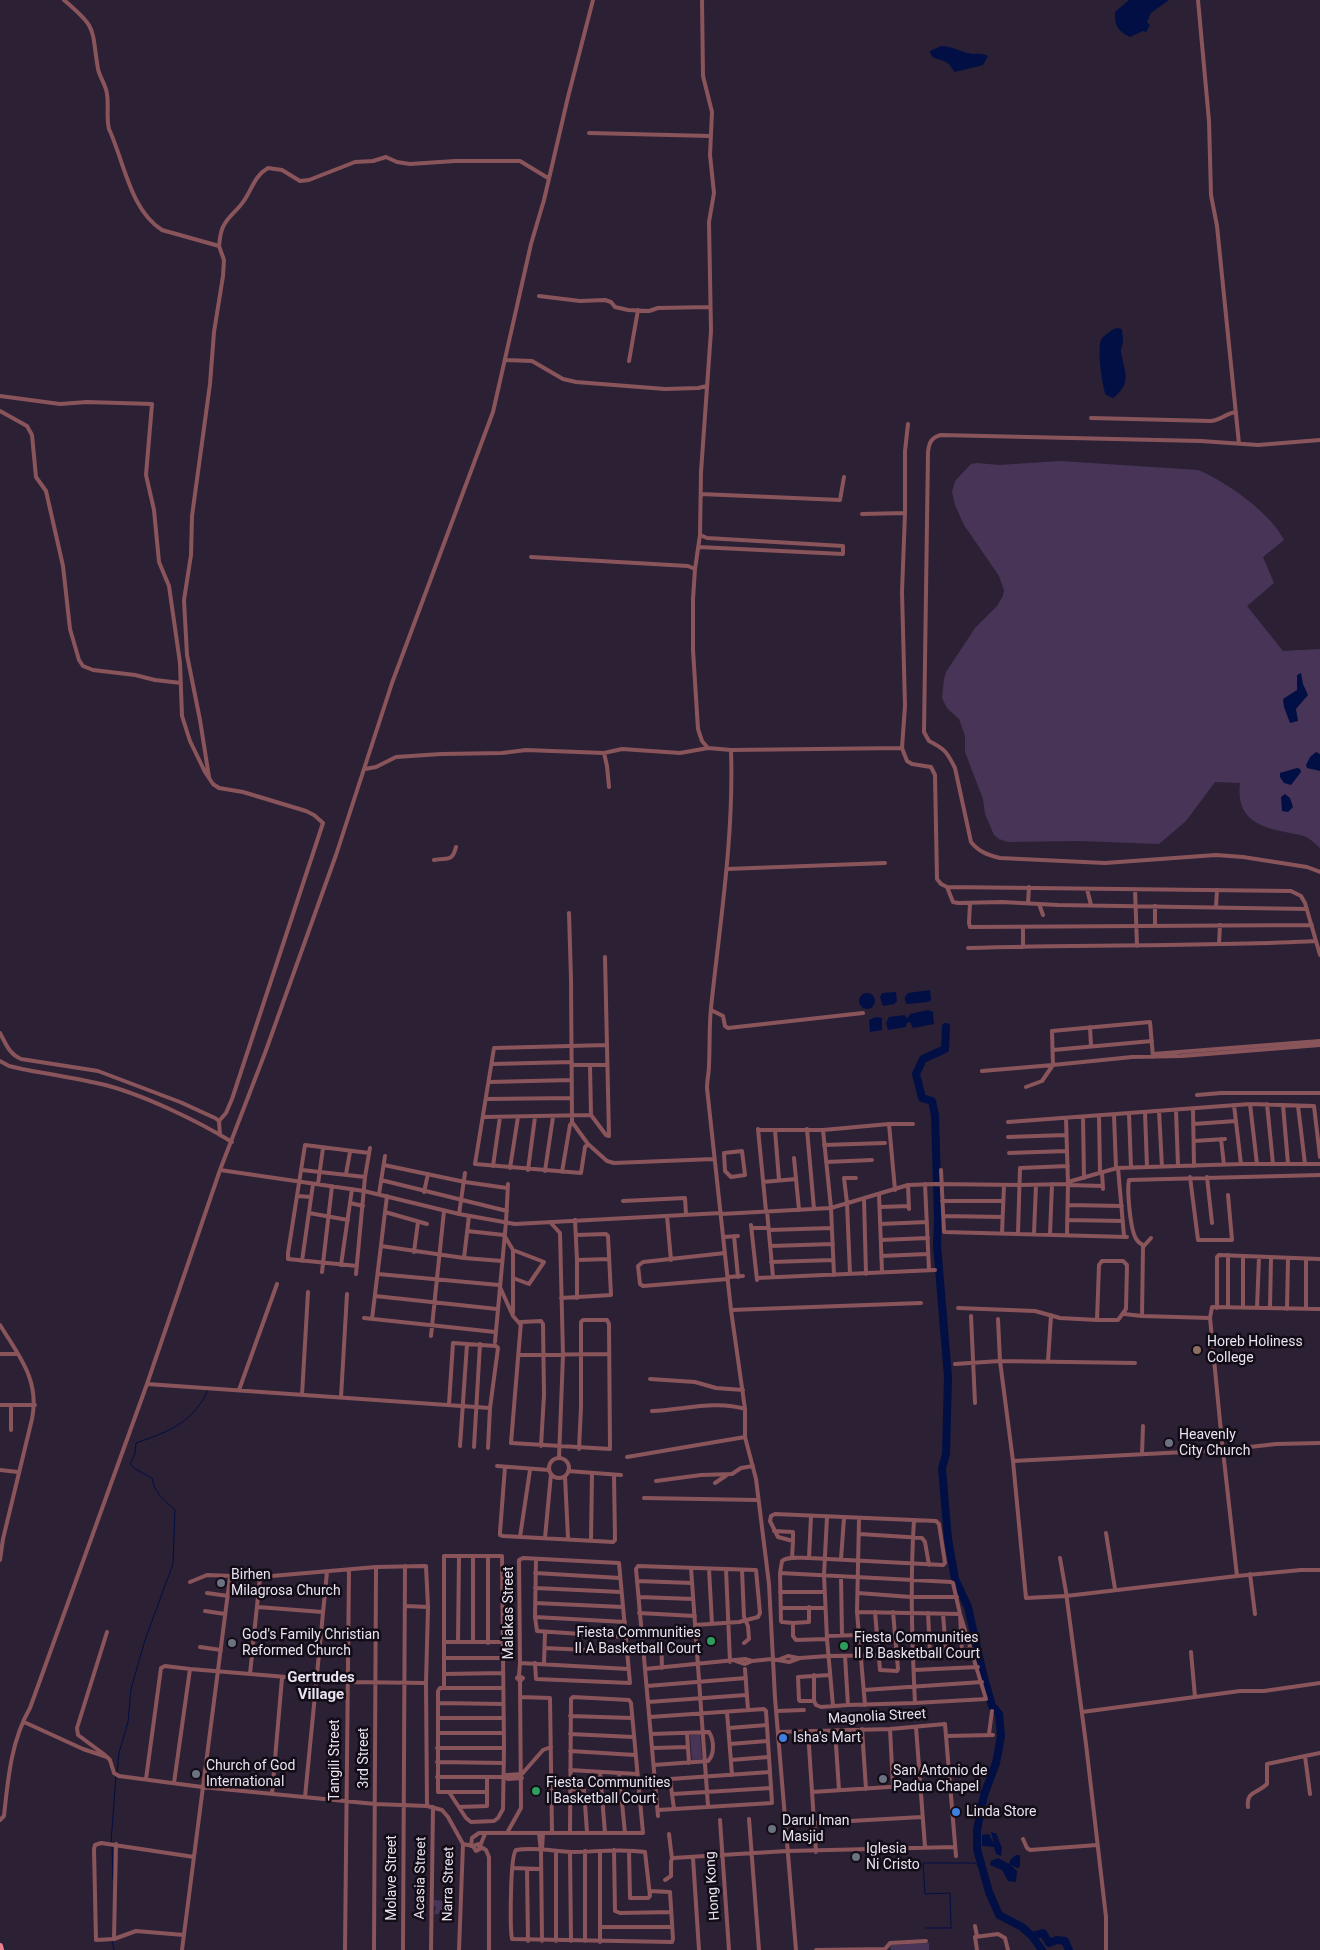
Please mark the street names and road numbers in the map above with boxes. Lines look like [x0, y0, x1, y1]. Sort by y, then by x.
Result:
street label: Malakas Street [501, 1566, 517, 1660]
street label: Magnolia Street [828, 1706, 926, 1728]
street label: Tangili Street [327, 1719, 343, 1801]
street label: 3rd Street [356, 1728, 372, 1788]
street label: Molave Street [384, 1835, 400, 1921]
street label: Acasia Street [412, 1836, 430, 1920]
street label: Narra Street [440, 1846, 458, 1922]
street label: Hong Kong [702, 1851, 724, 1921]

